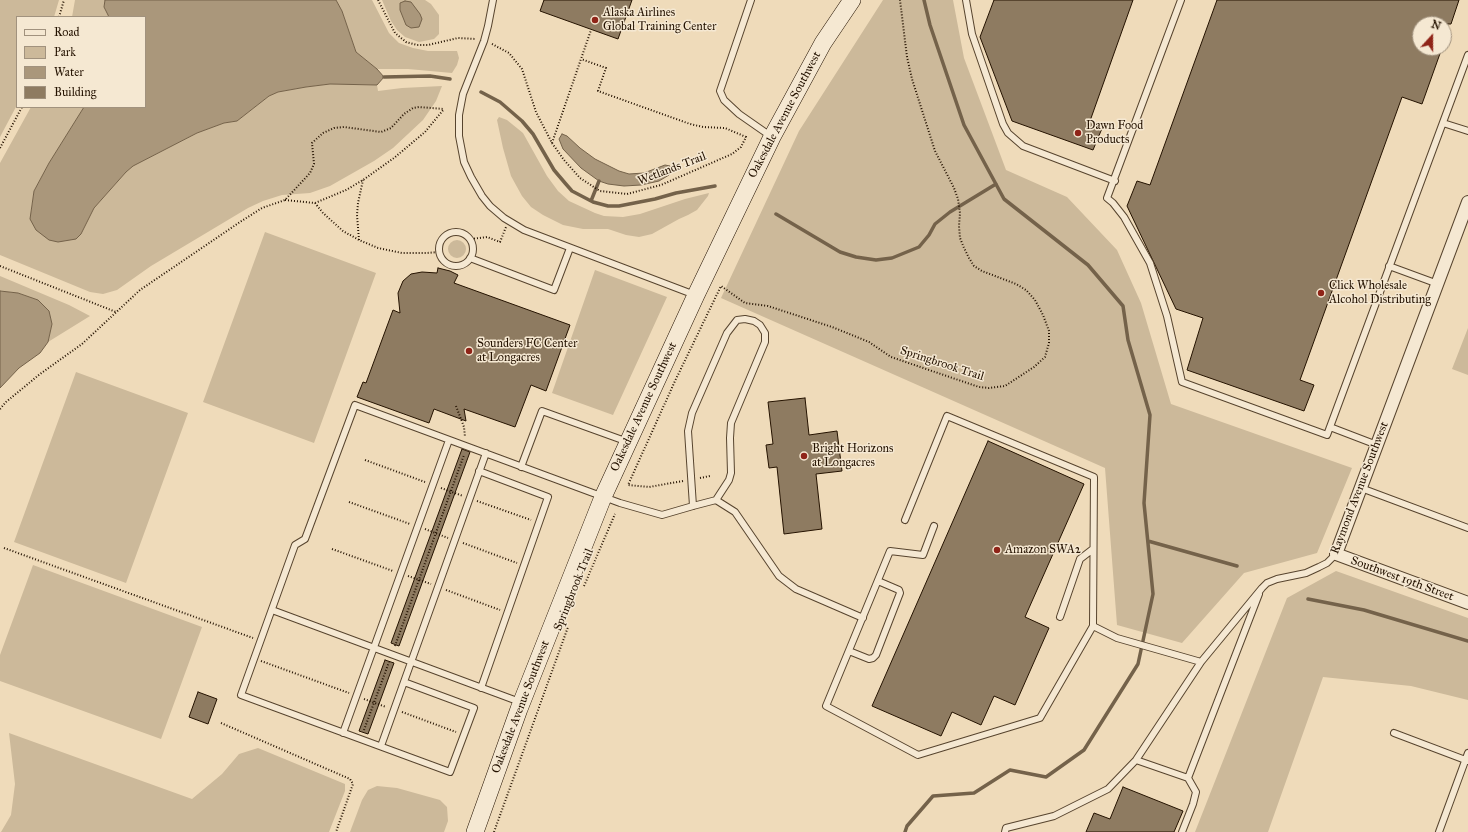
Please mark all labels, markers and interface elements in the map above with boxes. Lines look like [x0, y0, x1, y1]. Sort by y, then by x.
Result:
place label: Alaska Airlines Global Training Center [603, 6, 716, 34]
marker: Alaska Airlines Global Training Center [590, 15, 600, 25]
legend [16, 16, 146, 108]
north arrow [1412, 16, 1452, 56]
text: N [1429, 18, 1443, 33]
text: Road [54, 25, 80, 39]
text: Park [54, 45, 76, 59]
street label: Oakesdale Avenue Southwest [746, 49, 824, 181]
text: Water [54, 65, 84, 79]
text: Building [54, 85, 96, 99]
place label: Dawn Food Products [1086, 119, 1143, 147]
marker: Dawn Food Products [1073, 128, 1083, 138]
street label: Wetlands Trail [636, 149, 708, 189]
place label: Click Wholesale Alcohol Distributing [1329, 279, 1431, 307]
marker: Click Wholesale Alcohol Distributing [1316, 288, 1326, 298]
place label: Sounders FC Center at Longacres [477, 337, 577, 365]
street label: Oakesdale Avenue Southwest [608, 340, 680, 474]
street label: Springbrook Trail [898, 344, 986, 384]
marker: Sounders FC Center at Longacres [464, 346, 474, 356]
street label: Raymond Avenue Southwest [1328, 420, 1392, 556]
place label: Bright Horizons at Longacres [812, 442, 893, 470]
marker: Bright Horizons at Longacres [799, 451, 809, 461]
place label: Amazon SWA2 [1005, 543, 1081, 557]
marker: Amazon SWA2 [992, 545, 1002, 555]
street label: Springbrook Trail [551, 547, 597, 633]
street label: Southwest 19th Street [1349, 554, 1455, 604]
street label: Oakesdale Avenue Southwest [489, 639, 553, 775]

